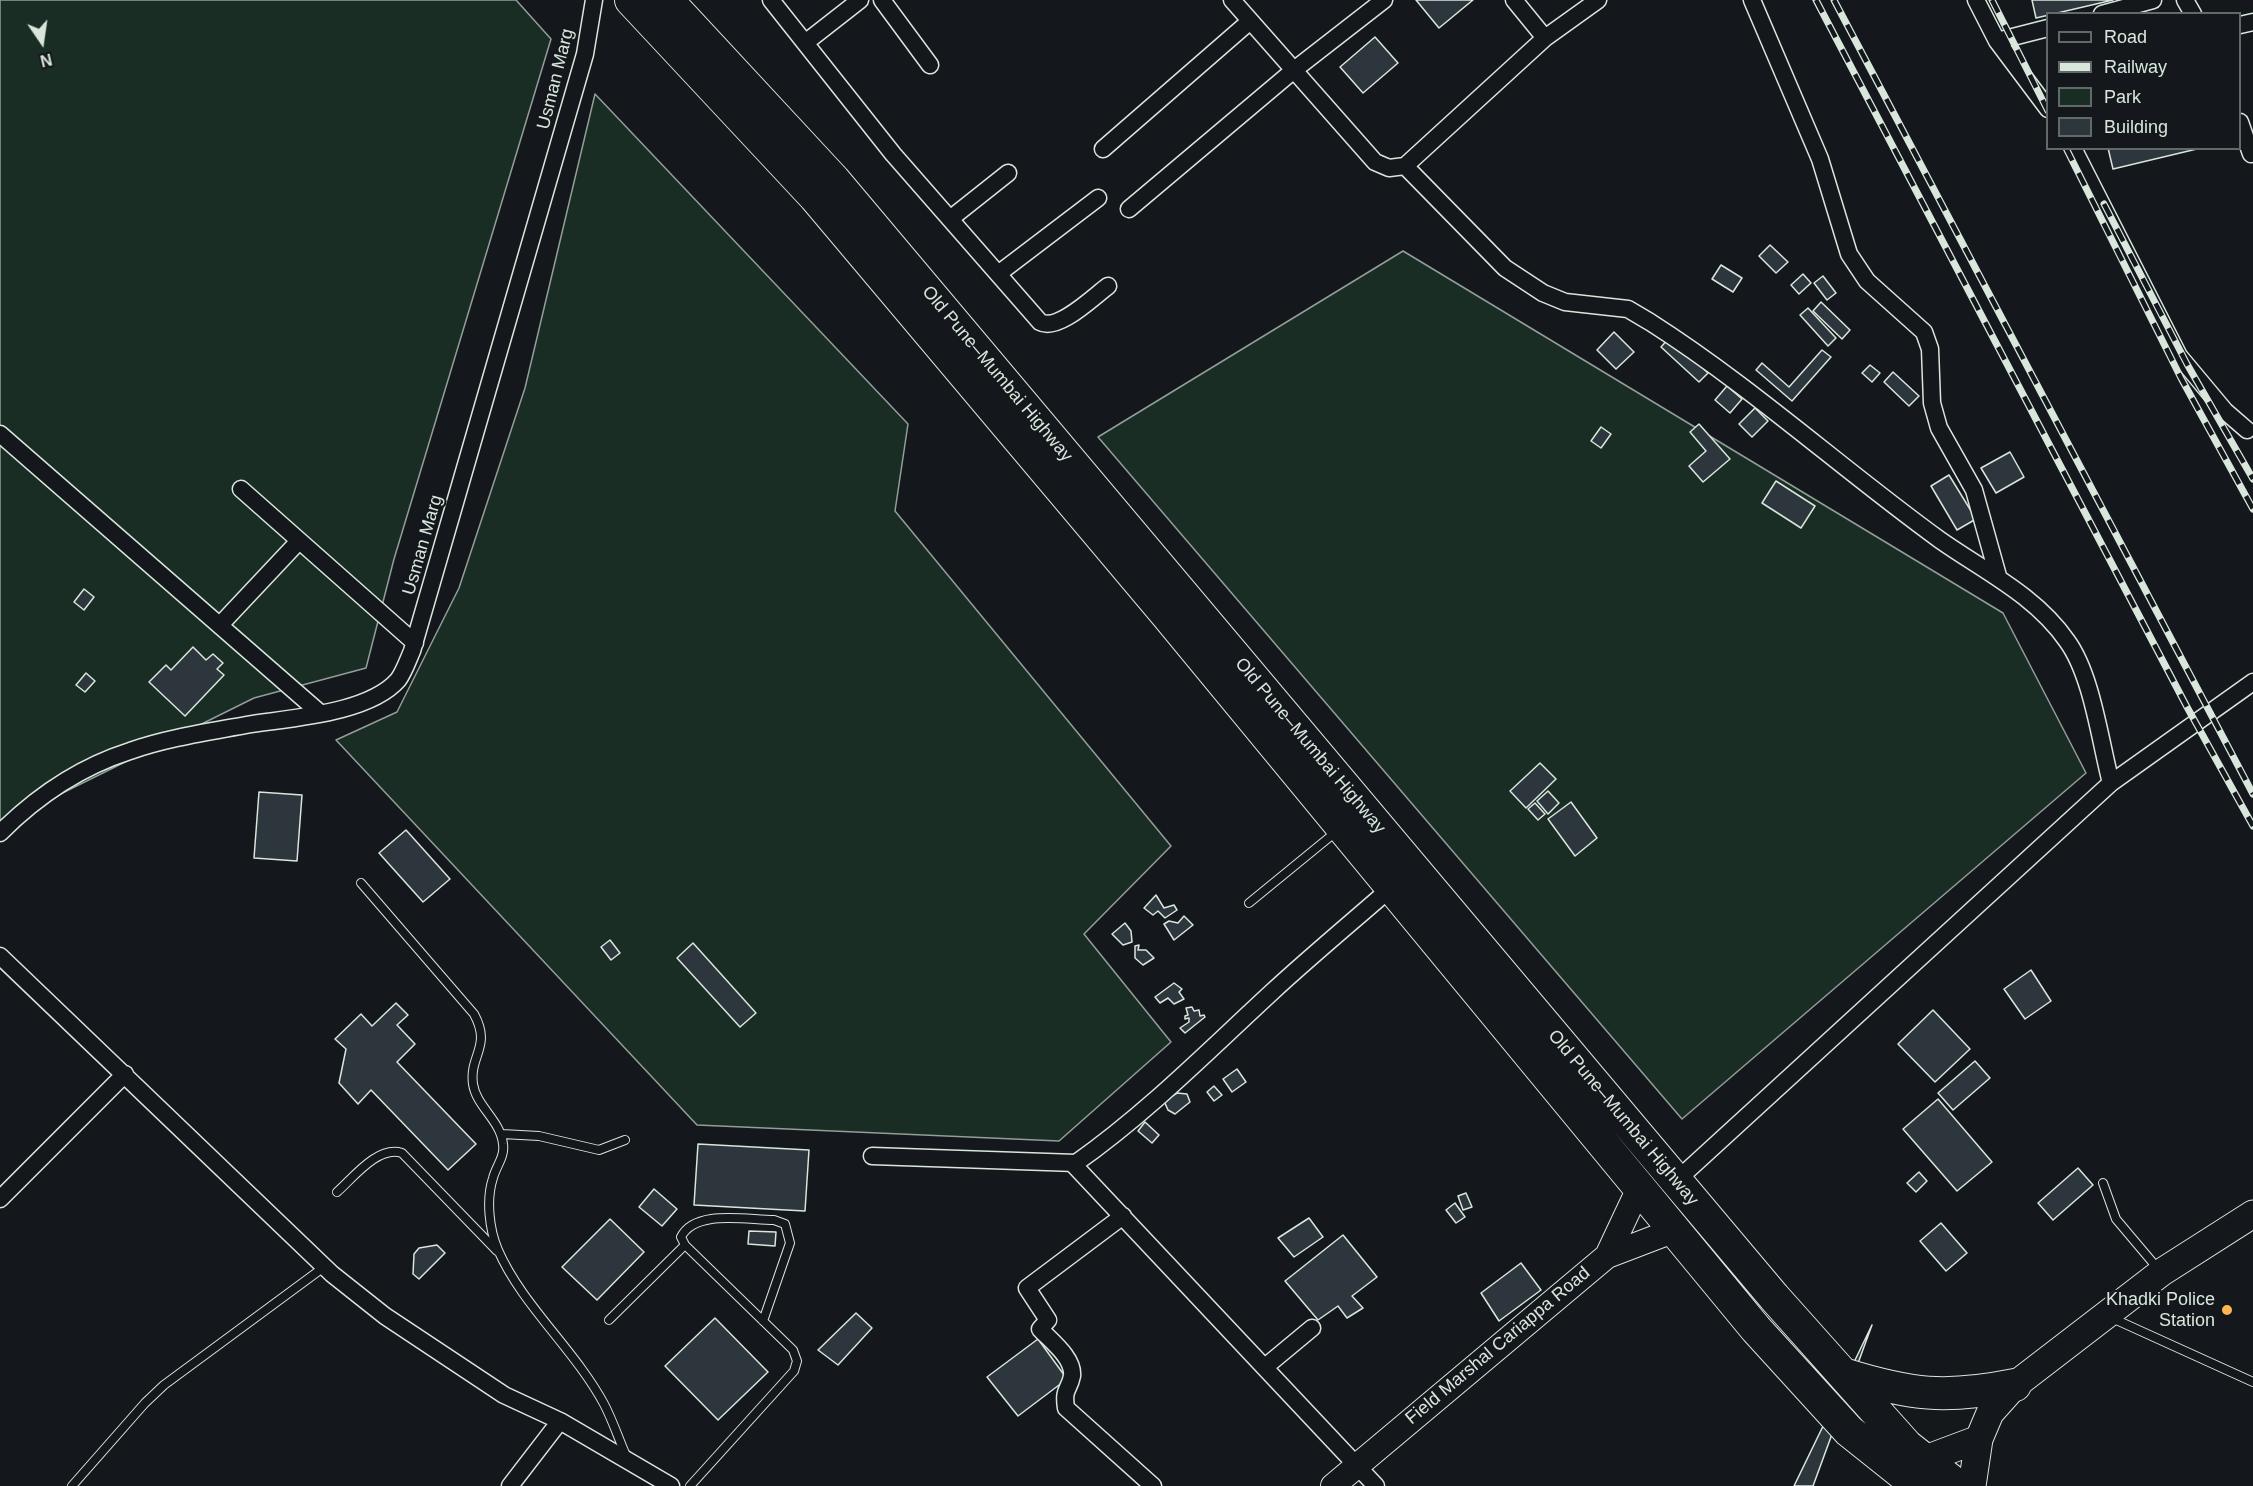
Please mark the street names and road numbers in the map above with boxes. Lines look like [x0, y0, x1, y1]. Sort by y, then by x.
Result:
street label: Usman Marg [533, 26, 579, 132]
street label: Old Pune–Mumbai Highway [917, 282, 1077, 466]
street label: Usman Marg [398, 493, 448, 597]
street label: Old Pune–Mumbai Highway [1230, 654, 1390, 838]
street label: Old Pune–Mumbai Highway [1543, 1026, 1703, 1210]
street label: Field Marshal Cariappa Road [1401, 1262, 1595, 1430]

